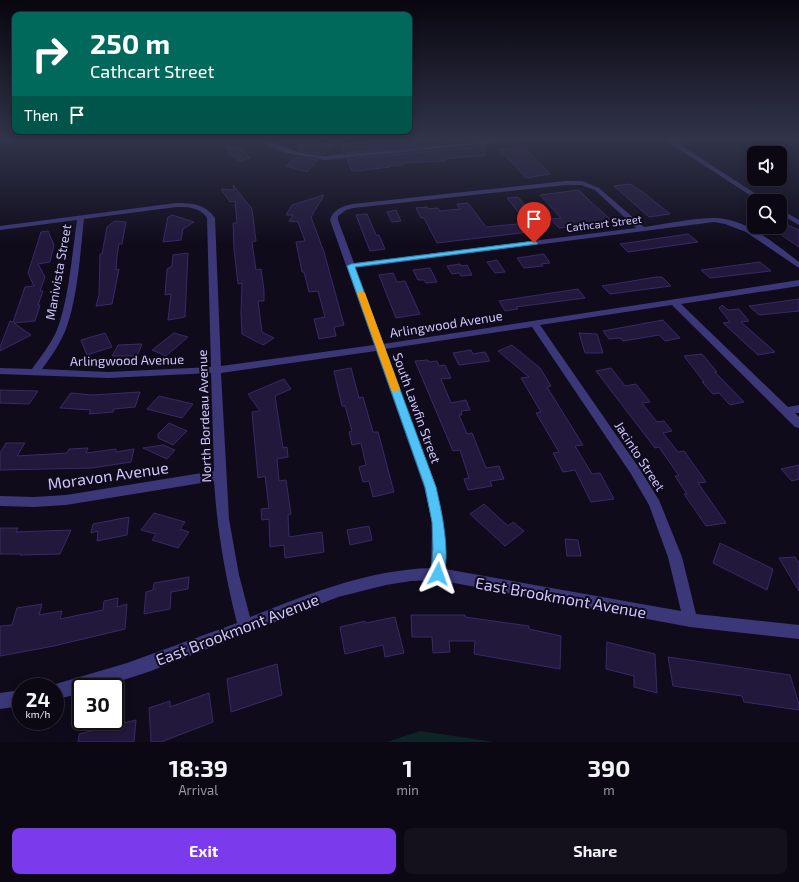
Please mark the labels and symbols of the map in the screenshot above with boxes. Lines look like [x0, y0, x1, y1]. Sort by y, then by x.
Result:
pin [517, 202, 551, 243]
street label: Cathcart Street [566, 212, 642, 234]
street label: Manivista Street [42, 223, 74, 321]
street label: Arlingwood Avenue [388, 307, 504, 341]
street label: North Bordeau Avenue [194, 349, 214, 483]
street label: Arlingwood Avenue [70, 351, 184, 369]
street label: South Lawfin Street [390, 351, 444, 466]
street label: Jacinto Street [611, 418, 669, 494]
street label: Moravon Avenue [46, 457, 170, 493]
position arrow [417, 553, 459, 595]
street label: East Brookmont Avenue [474, 573, 648, 621]
street label: East Brookmont Avenue [153, 589, 321, 669]
speed limit sign: 30 [72, 678, 124, 730]

